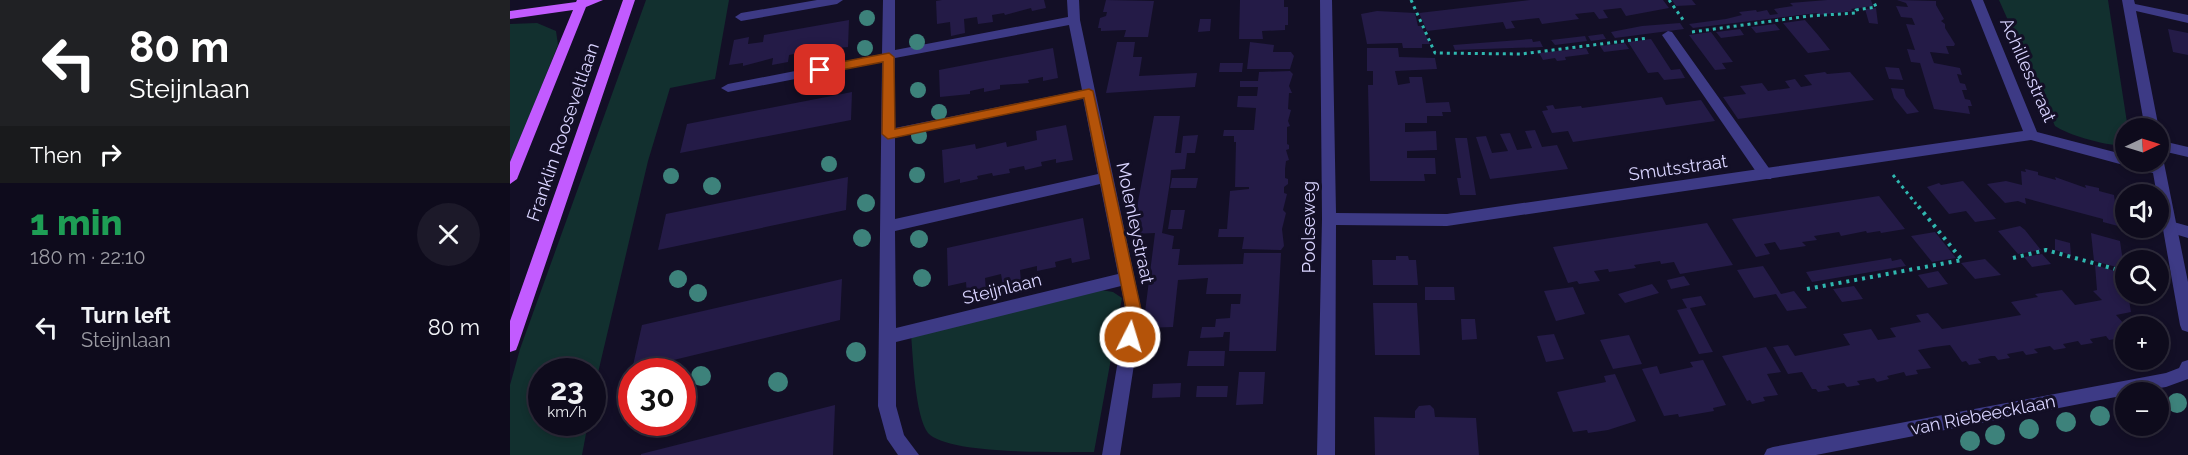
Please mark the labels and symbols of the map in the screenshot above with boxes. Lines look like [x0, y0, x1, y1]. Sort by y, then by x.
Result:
street label: Achillesstraat [1996, 14, 2061, 125]
street label: Franklin Rooseveltlaan [522, 40, 603, 224]
pin [794, 44, 845, 95]
north arrow [2115, 118, 2169, 172]
street label: Smutsstraat [1627, 150, 1729, 185]
street label: Molenleystraat [1112, 160, 1159, 286]
street label: Poolseweg [1298, 181, 1319, 273]
street label: Steijnlaan [960, 269, 1044, 308]
position arrow [1098, 305, 1162, 369]
speed limit sign: 30 [618, 358, 696, 436]
street label: van Riebeecklaan [1909, 390, 2057, 439]

